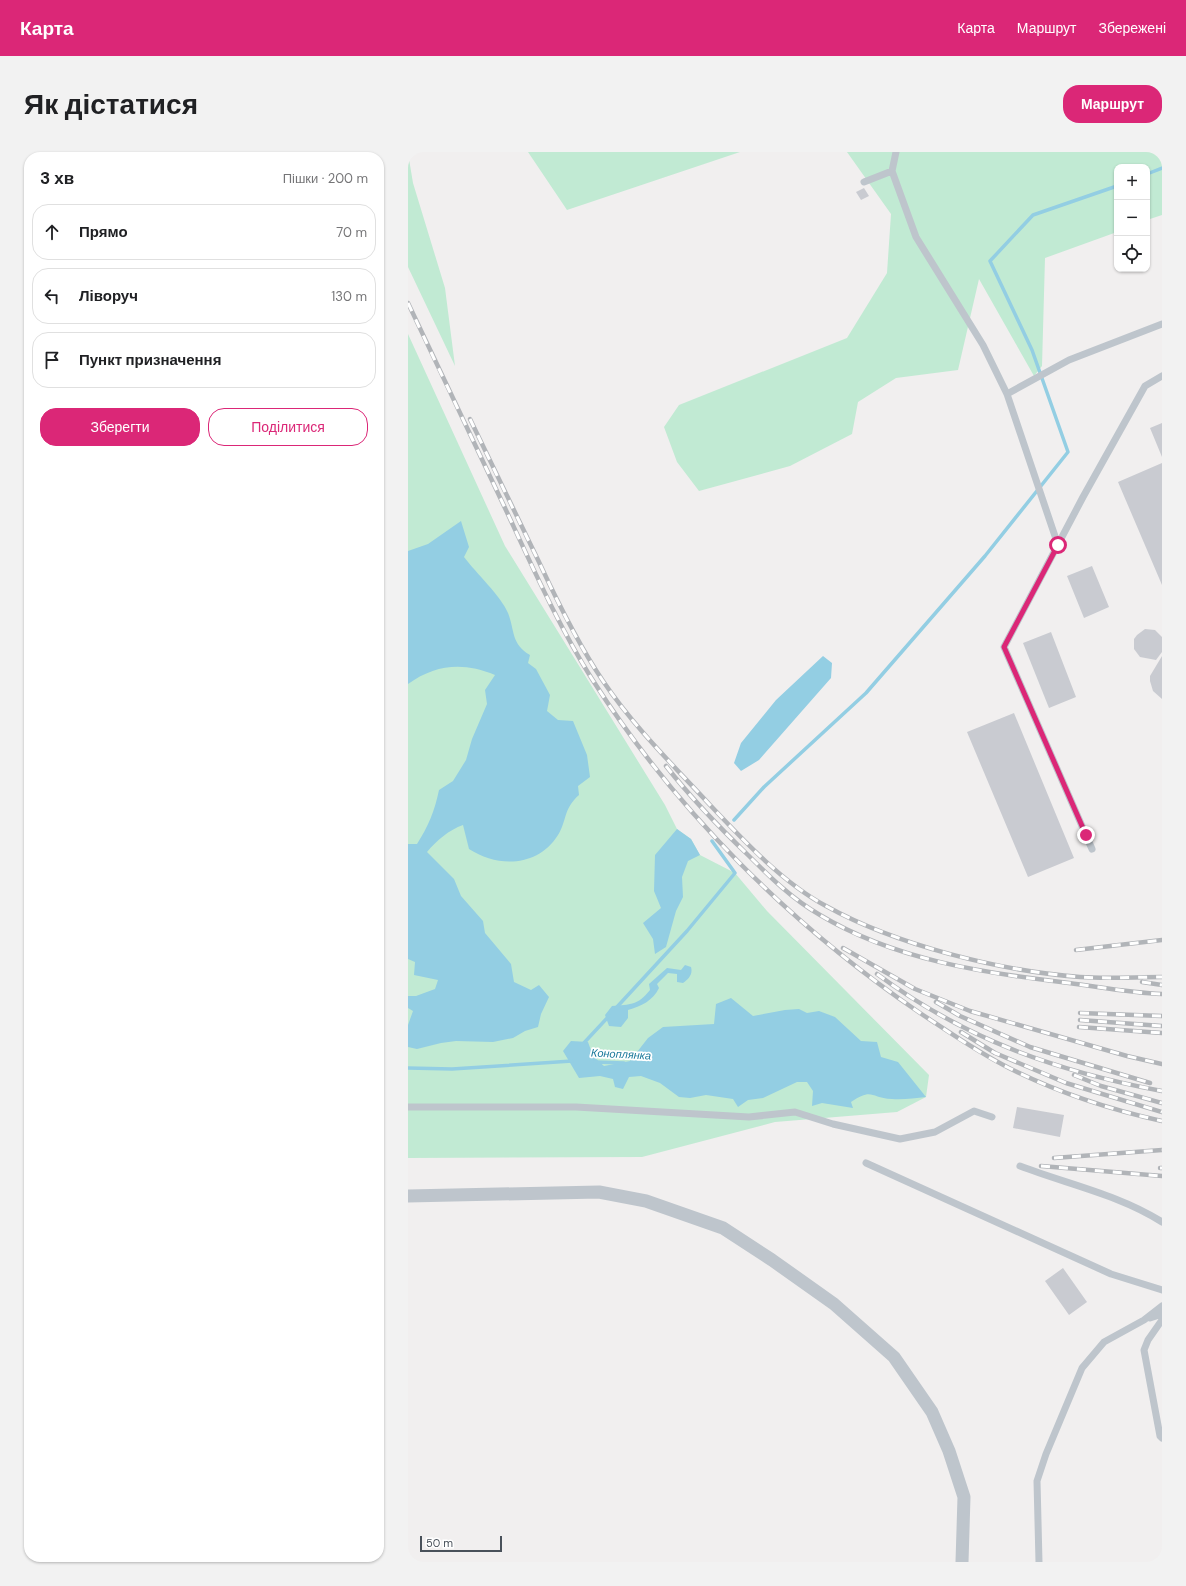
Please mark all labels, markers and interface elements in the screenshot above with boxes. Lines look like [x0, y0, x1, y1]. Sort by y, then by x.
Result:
text: Карта [20, 16, 74, 41]
text: Карта [957, 19, 995, 37]
text: Маршрут [1017, 19, 1076, 37]
text: Збережені [1098, 19, 1166, 37]
button: Маршрут [1063, 85, 1162, 123]
text: Як дістатися [24, 86, 198, 123]
map controls [1114, 164, 1150, 272]
button: + [1114, 164, 1150, 200]
text: 3 хв [40, 167, 74, 189]
text: Пішки · 200 m [283, 170, 368, 187]
button: − [1114, 200, 1150, 236]
icon: ahead [41, 221, 63, 243]
text: Прямо [79, 222, 128, 242]
text: 70 m [336, 224, 367, 241]
button: locate [1114, 236, 1150, 272]
icon: left [41, 285, 63, 307]
text: Ліворуч [79, 286, 138, 306]
text: 130 m [331, 288, 367, 305]
icon: arrive [41, 349, 63, 371]
text: Пункт призначення [79, 350, 221, 370]
button: Зберегти [40, 408, 200, 446]
button: Поділитися [208, 408, 368, 446]
route start [1049, 536, 1067, 554]
route end [1077, 826, 1095, 844]
water label: Коноплянка [591, 1045, 651, 1063]
scale bar [420, 1534, 502, 1553]
text: 50 m [426, 1536, 453, 1550]

